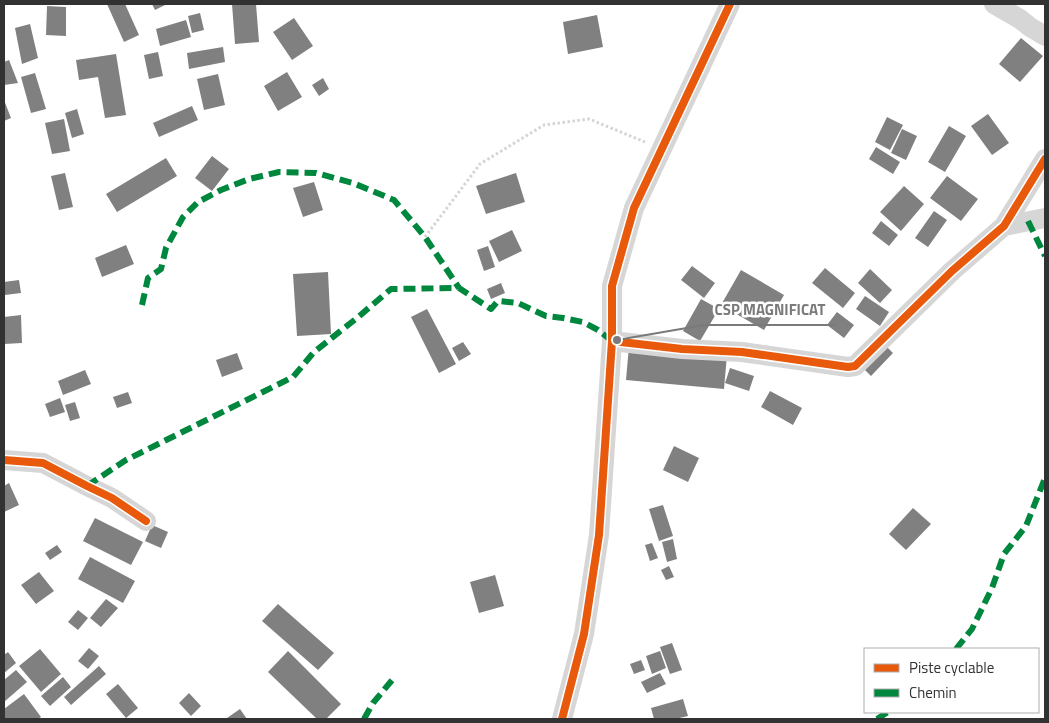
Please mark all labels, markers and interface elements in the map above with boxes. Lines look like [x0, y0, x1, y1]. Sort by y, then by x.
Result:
callout: CSP MAGNIFICAT [704, 295, 835, 325]
text: CSP MAGNIFICAT [715, 298, 826, 321]
legend [864, 648, 1039, 713]
text: Piste cyclable [909, 656, 994, 679]
text: Chemin [909, 681, 957, 704]

